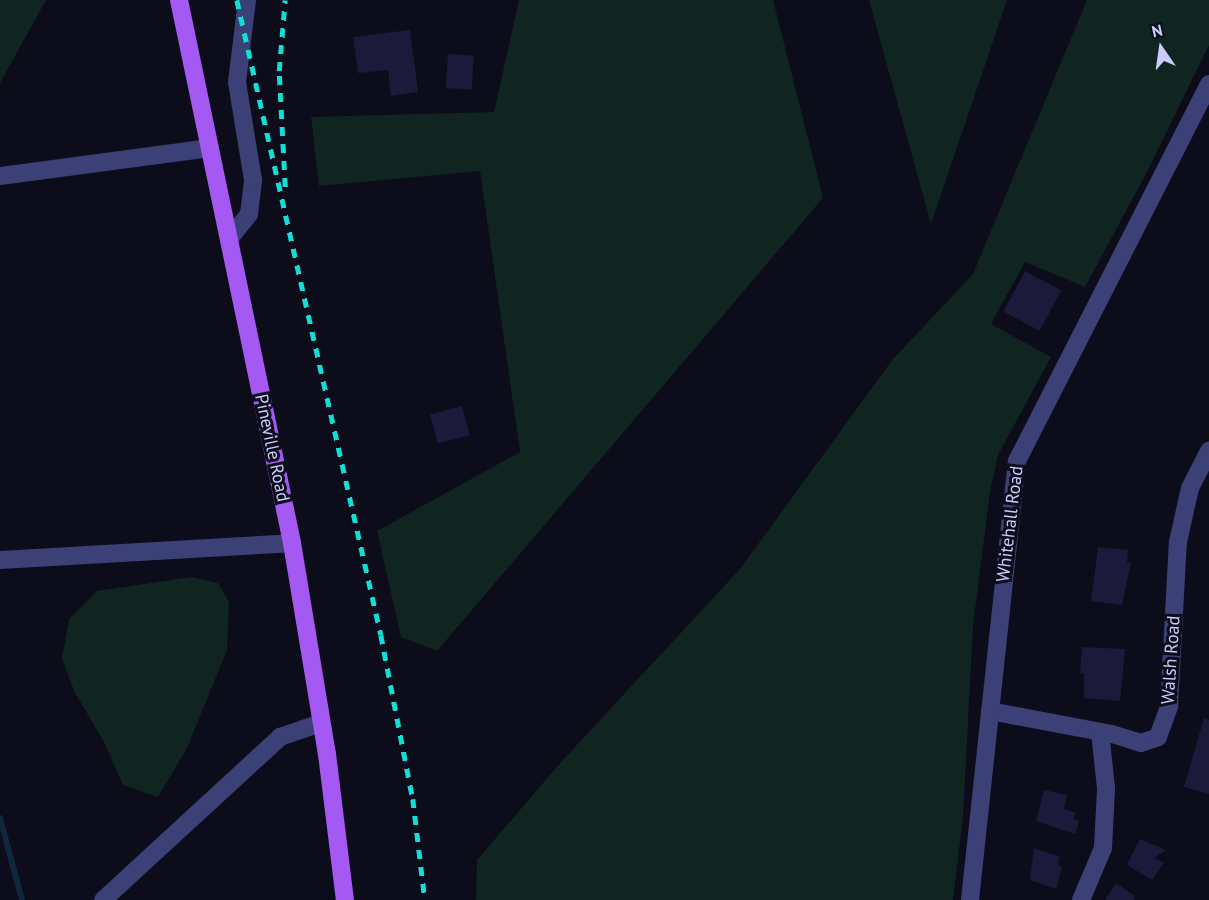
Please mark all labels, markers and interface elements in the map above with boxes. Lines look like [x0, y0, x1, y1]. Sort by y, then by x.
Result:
north arrow [1131, 18, 1191, 78]
text: N [1150, 20, 1164, 41]
street label: Pineville Road [250, 392, 294, 504]
street label: Whitehall Road [992, 465, 1028, 583]
street label: Walsh Road [1157, 615, 1185, 705]

